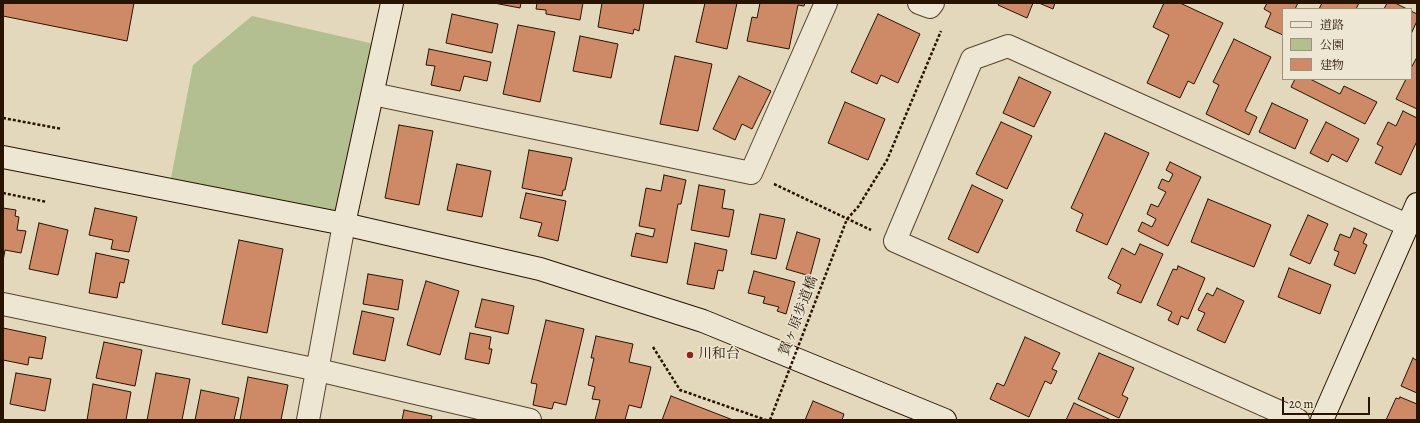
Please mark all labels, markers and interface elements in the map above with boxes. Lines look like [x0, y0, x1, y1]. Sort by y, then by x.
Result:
legend [1282, 8, 1412, 80]
text: 道路 [1320, 17, 1344, 33]
text: 公園 [1320, 37, 1344, 53]
text: 建物 [1320, 57, 1344, 73]
street label: 賀ヶ原歩道橋 [776, 274, 822, 358]
place label: 川和台 [698, 347, 740, 363]
marker: 川和台 [685, 350, 695, 360]
scale bar [1284, 389, 1372, 415]
text: 20 m [1289, 396, 1313, 412]

